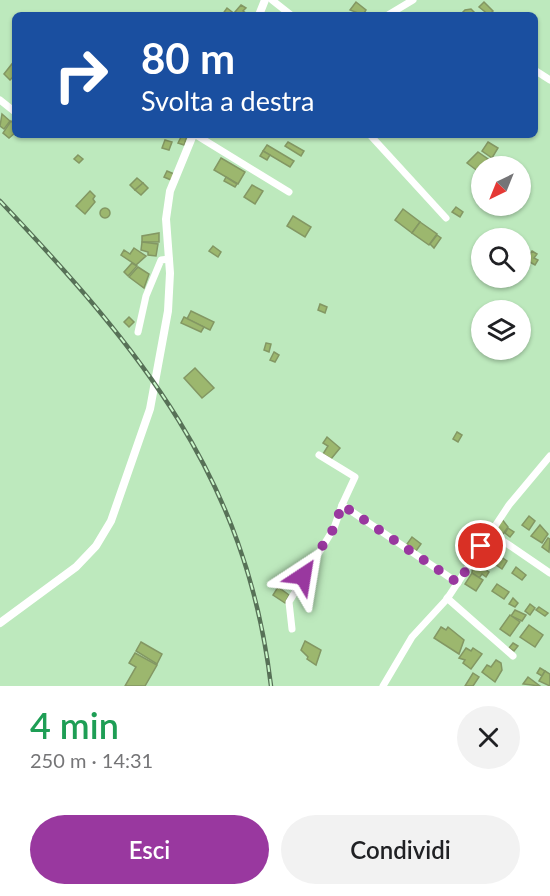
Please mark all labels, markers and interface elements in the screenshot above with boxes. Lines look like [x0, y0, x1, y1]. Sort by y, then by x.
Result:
text: 80 m [141, 33, 235, 83]
icon: right [42, 36, 120, 114]
text: Svolta a destra [141, 84, 314, 117]
north arrow [471, 156, 531, 216]
map controls [471, 156, 531, 360]
button: search [471, 228, 531, 288]
button: layers [471, 300, 531, 360]
pin [455, 520, 506, 571]
icon: arrive [464, 529, 497, 562]
position arrow [271, 544, 335, 608]
text: 4 min [30, 703, 119, 747]
button: close [457, 706, 520, 769]
text: 250 m · 14:31 [30, 748, 153, 772]
button: Esci [30, 815, 269, 884]
button: Condividi [281, 815, 520, 884]

